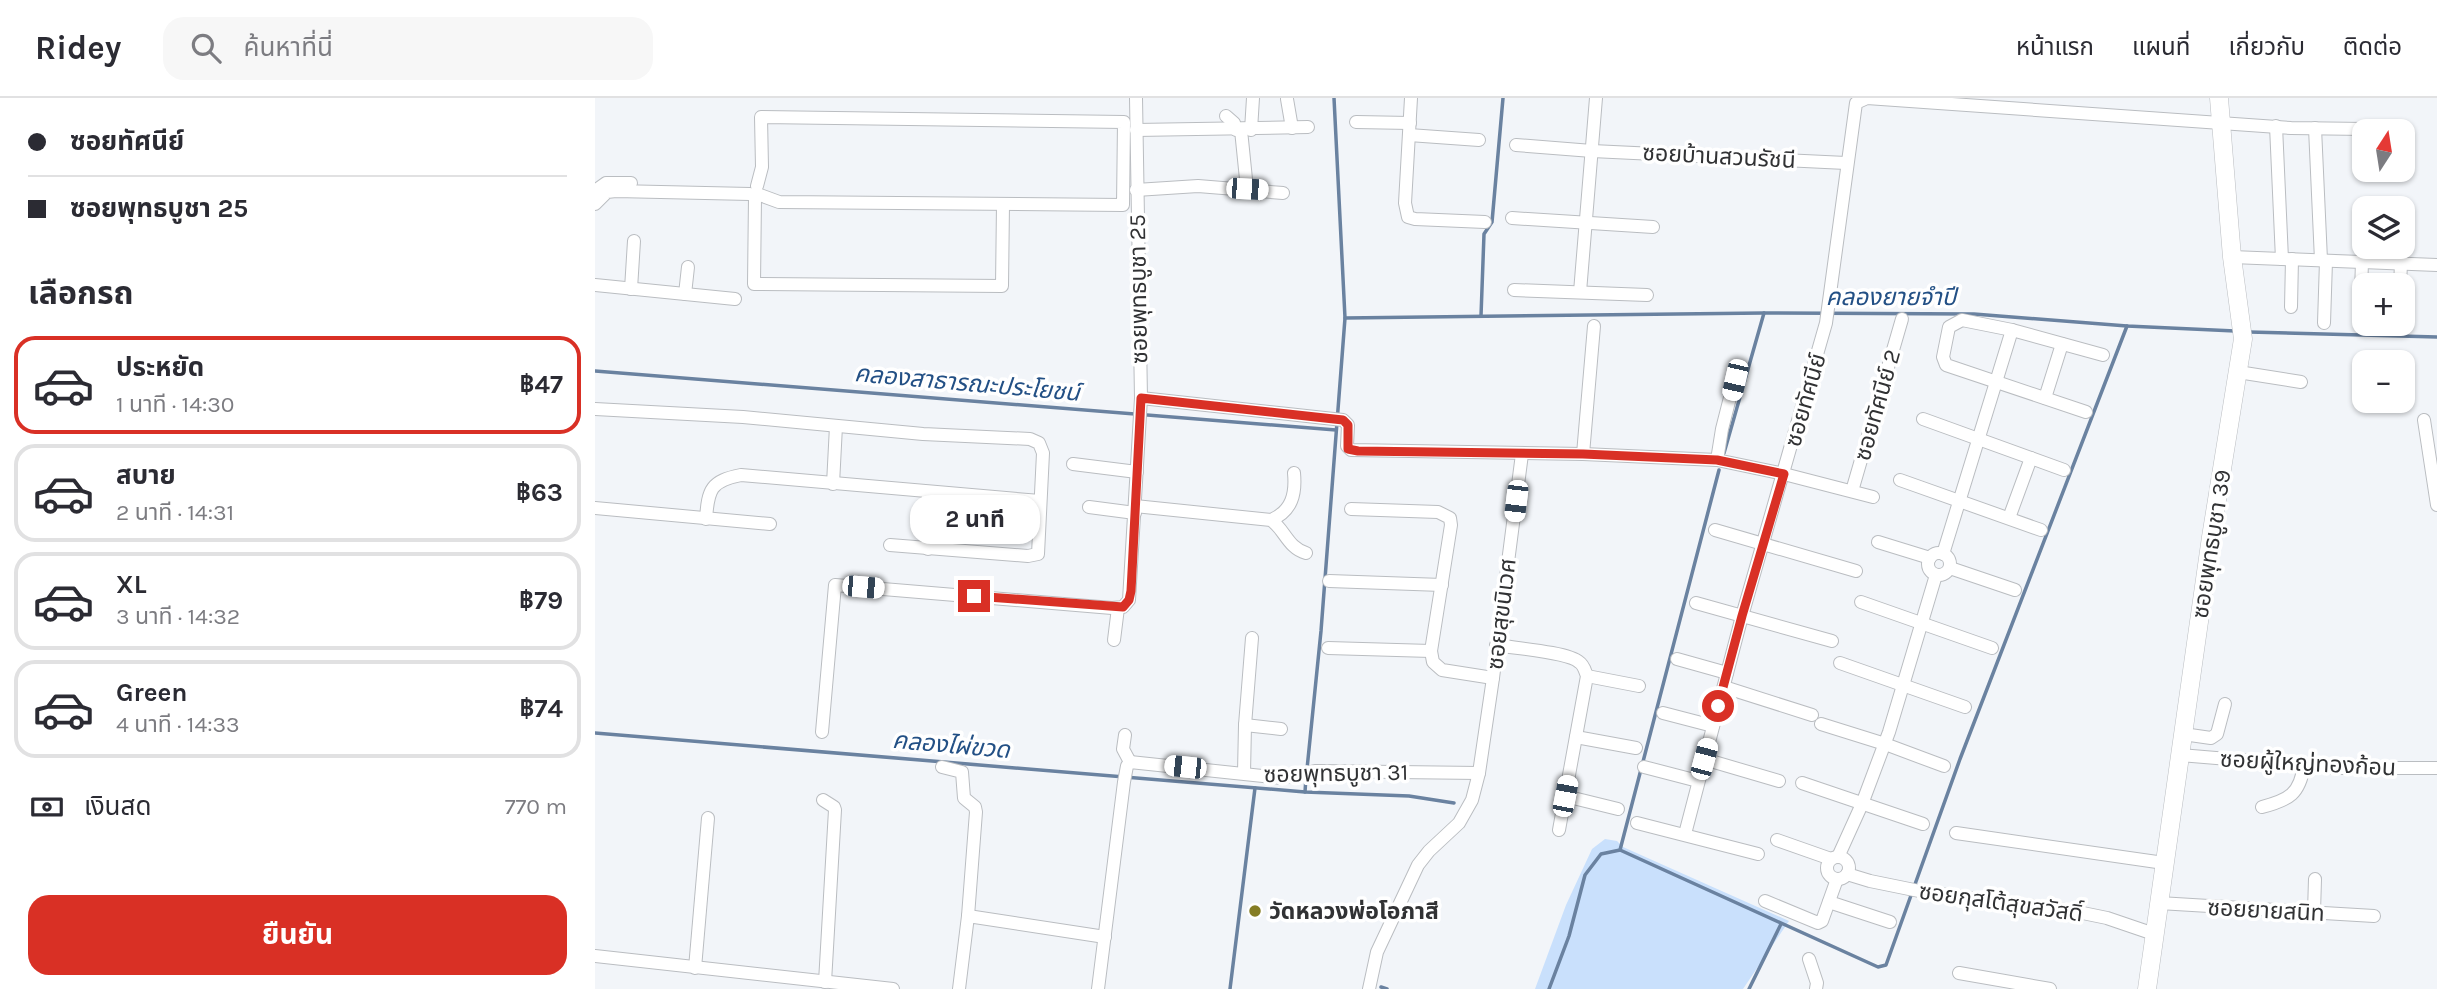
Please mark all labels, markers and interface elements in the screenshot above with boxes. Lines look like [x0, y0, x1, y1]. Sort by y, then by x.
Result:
search box [163, 17, 653, 80]
text: Ridey [35, 29, 121, 67]
icon: search [187, 29, 225, 67]
text: ค้นหาที่นี่ [243, 32, 333, 63]
text: หน้าแรก [2016, 33, 2094, 61]
text: แผนที่ [2132, 33, 2190, 61]
text: เกี่ยวกับ [2228, 33, 2305, 61]
text: ติดต่อ [2343, 33, 2402, 61]
north arrow [2352, 119, 2415, 182]
map controls [2352, 119, 2415, 413]
text: ซอยทัศนีย์ [70, 126, 184, 157]
street label: ซอยบ้านสวนรัชนี [1642, 139, 1796, 174]
car [1226, 177, 1269, 201]
text: ซอยพุทธบูชา 25 [70, 193, 248, 224]
button: layers [2352, 196, 2415, 259]
street label: ซอยพุทธบูชา 25 [1124, 214, 1154, 364]
button: + [2352, 273, 2415, 336]
text: เลือกรถ [28, 275, 133, 312]
water label: คลองยายจำปี [1826, 283, 1960, 311]
street label: ซอยทัศนีย์ 2 [1849, 346, 1906, 464]
street label: ซอยทัศนีย์ [1779, 350, 1832, 450]
button: − [2352, 350, 2415, 413]
text: ประหยัด [116, 352, 204, 383]
icon: car [32, 354, 95, 417]
car [1721, 357, 1750, 403]
water label: คลองสาธารณะประโยชน์ [853, 359, 1085, 407]
text: ฿47 [519, 369, 563, 400]
text: 1 นาที · 14:30 [116, 391, 235, 418]
text: สบาย [116, 460, 176, 491]
icon: car [32, 462, 95, 525]
street label: ซอยพุทธบูชา 39 [2186, 468, 2238, 621]
text: ฿63 [516, 477, 563, 508]
car [1504, 479, 1529, 523]
callout: 2 นาที [909, 494, 1039, 544]
text: 2 นาที · 14:31 [116, 499, 234, 526]
text: 2 นาที [945, 506, 1005, 533]
street label: ซอยสุขนิเวศ [1481, 557, 1522, 671]
text: XL [116, 569, 147, 600]
icon: car [32, 570, 95, 633]
car [842, 575, 885, 599]
route end [958, 580, 990, 612]
text: ฿79 [519, 585, 563, 616]
text: 3 นาที · 14:32 [116, 603, 240, 630]
text: Green [116, 677, 188, 708]
icon: car [32, 678, 95, 741]
route start [1702, 690, 1734, 722]
text: ฿74 [519, 693, 563, 724]
text: 4 นาที · 14:33 [116, 711, 240, 738]
water label: คลองไผ่ขวด [891, 726, 1012, 764]
car [1689, 736, 1720, 782]
street label: ซอยผู้ใหญ่ทองก้อน [2219, 745, 2397, 783]
car [1164, 754, 1207, 780]
street label: ซอยพุทธบูชา 31 [1263, 759, 1409, 789]
car [1551, 773, 1580, 819]
icon: cash [28, 788, 66, 826]
text: เงินสด [84, 791, 151, 822]
text: 770 m [505, 793, 567, 820]
street label: ซอยกุสโต้สุขสวัสดิ์ [1917, 877, 2085, 927]
street label: ซอยยายสนิท [2207, 894, 2325, 927]
button: ยืนยัน [28, 895, 567, 975]
place label: วัดหลวงพ่อโอภาสี [1269, 898, 1439, 925]
marker: วัดหลวงพ่อโอภาสี [1247, 903, 1263, 919]

